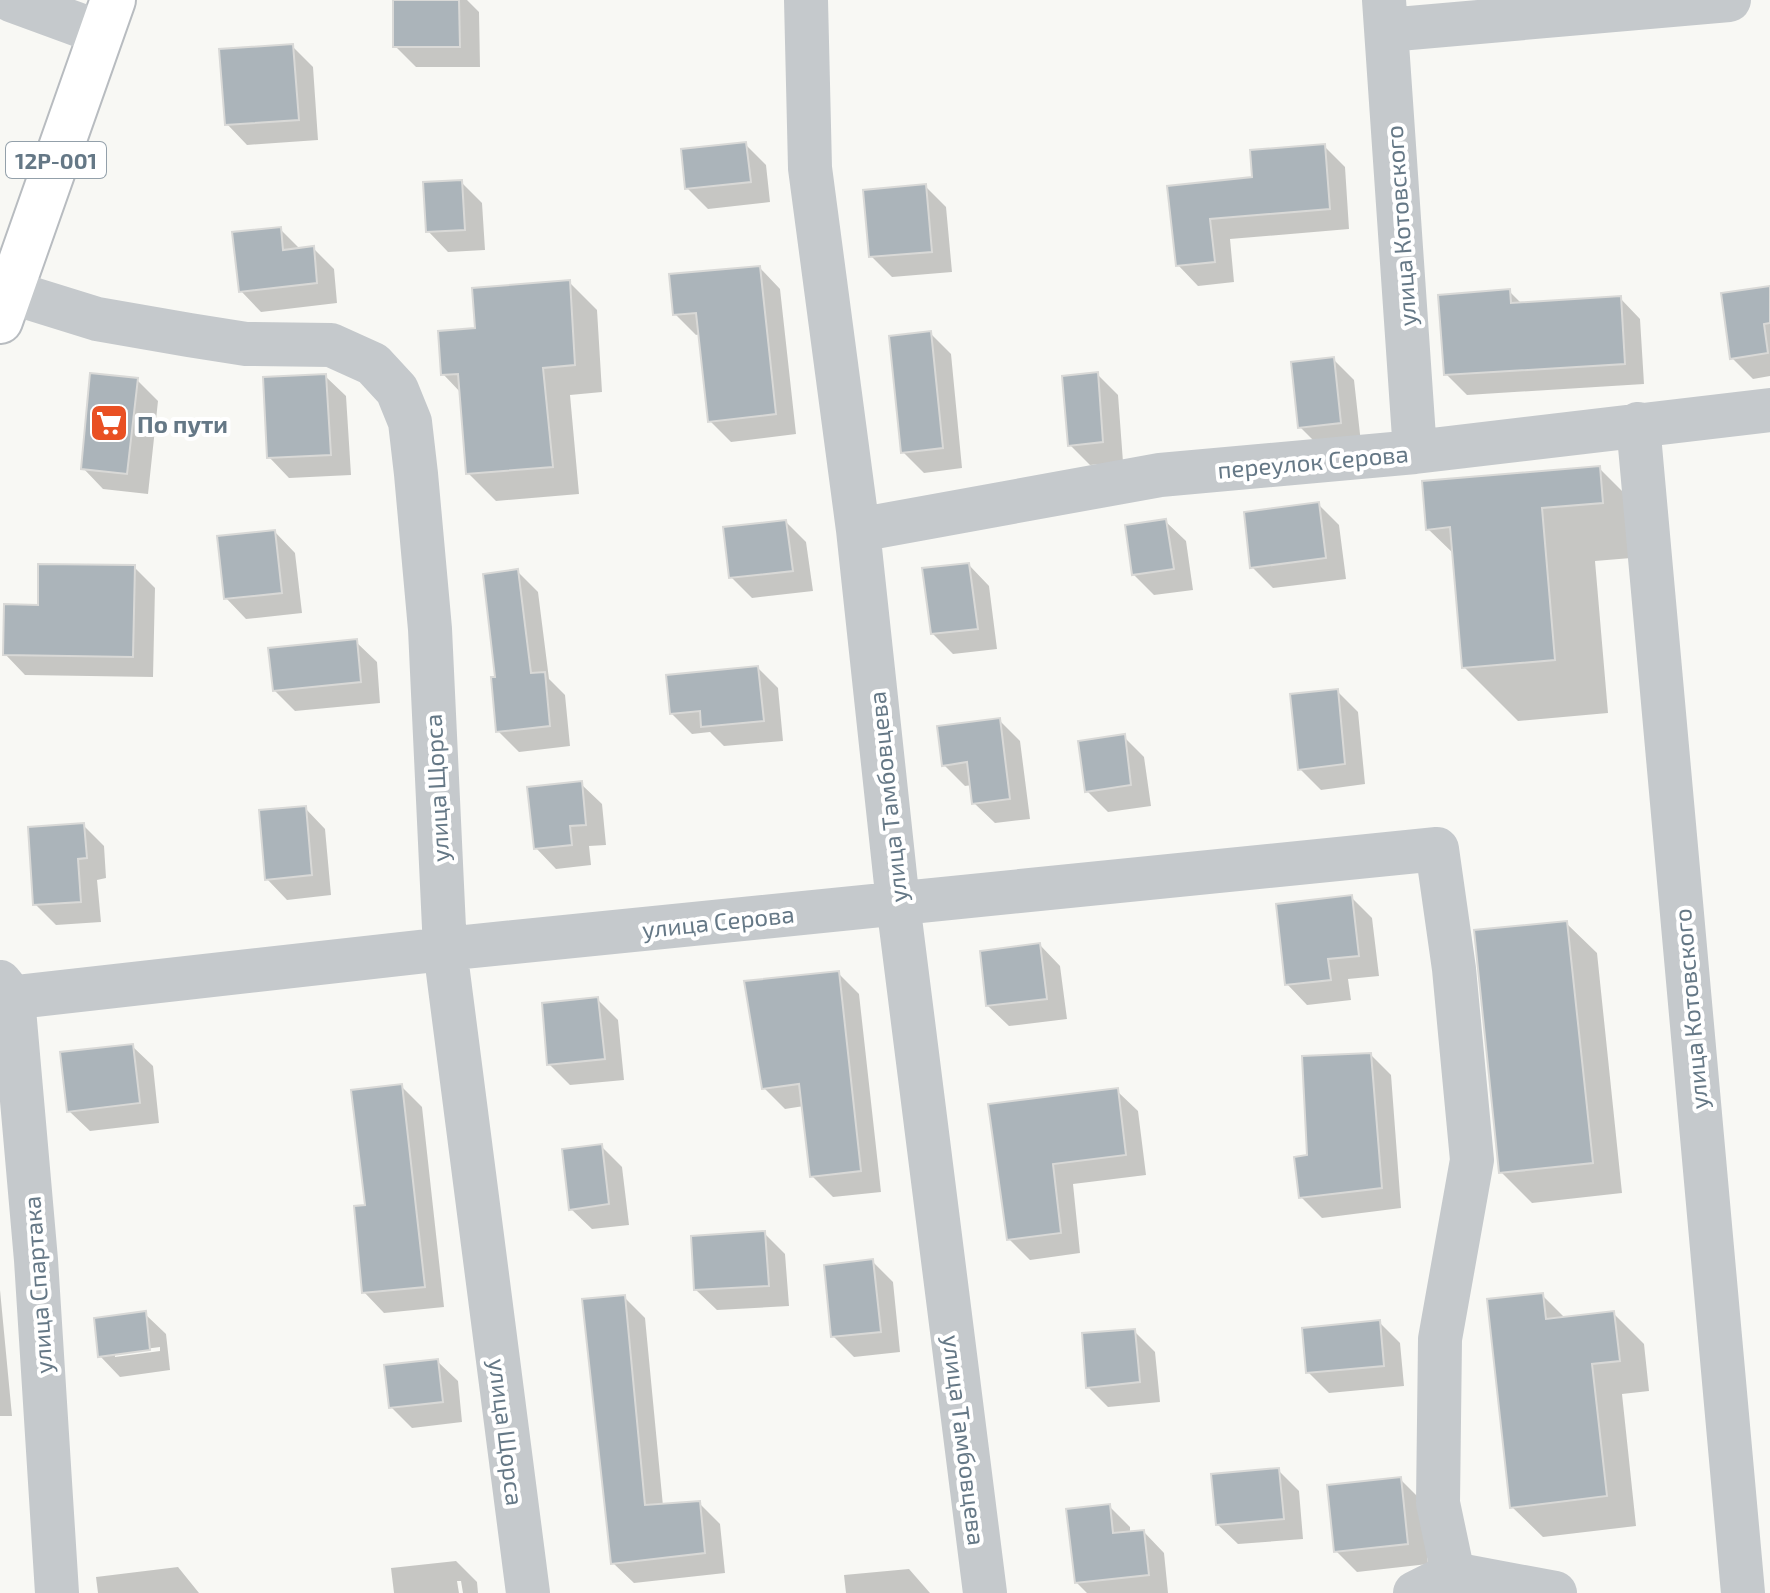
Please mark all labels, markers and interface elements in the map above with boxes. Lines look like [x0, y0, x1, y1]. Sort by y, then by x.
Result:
street label: улица Котовского [1379, 124, 1422, 328]
road number: 12Р-001 [6, 142, 106, 178]
supermarket icon: По пути [88, 402, 130, 444]
place label: По пути [137, 409, 228, 438]
street label: переулок Серова [1216, 438, 1410, 485]
street label: улица Тамбовцева [862, 690, 913, 904]
street label: улица Щорса [418, 713, 455, 863]
street label: улица Серова [640, 899, 796, 944]
street label: улица Котовского [1667, 907, 1714, 1111]
street label: улица Спартака [16, 1195, 59, 1375]
street label: улица Тамбовцева [937, 1333, 992, 1547]
street label: улица Щорса [483, 1357, 530, 1507]

